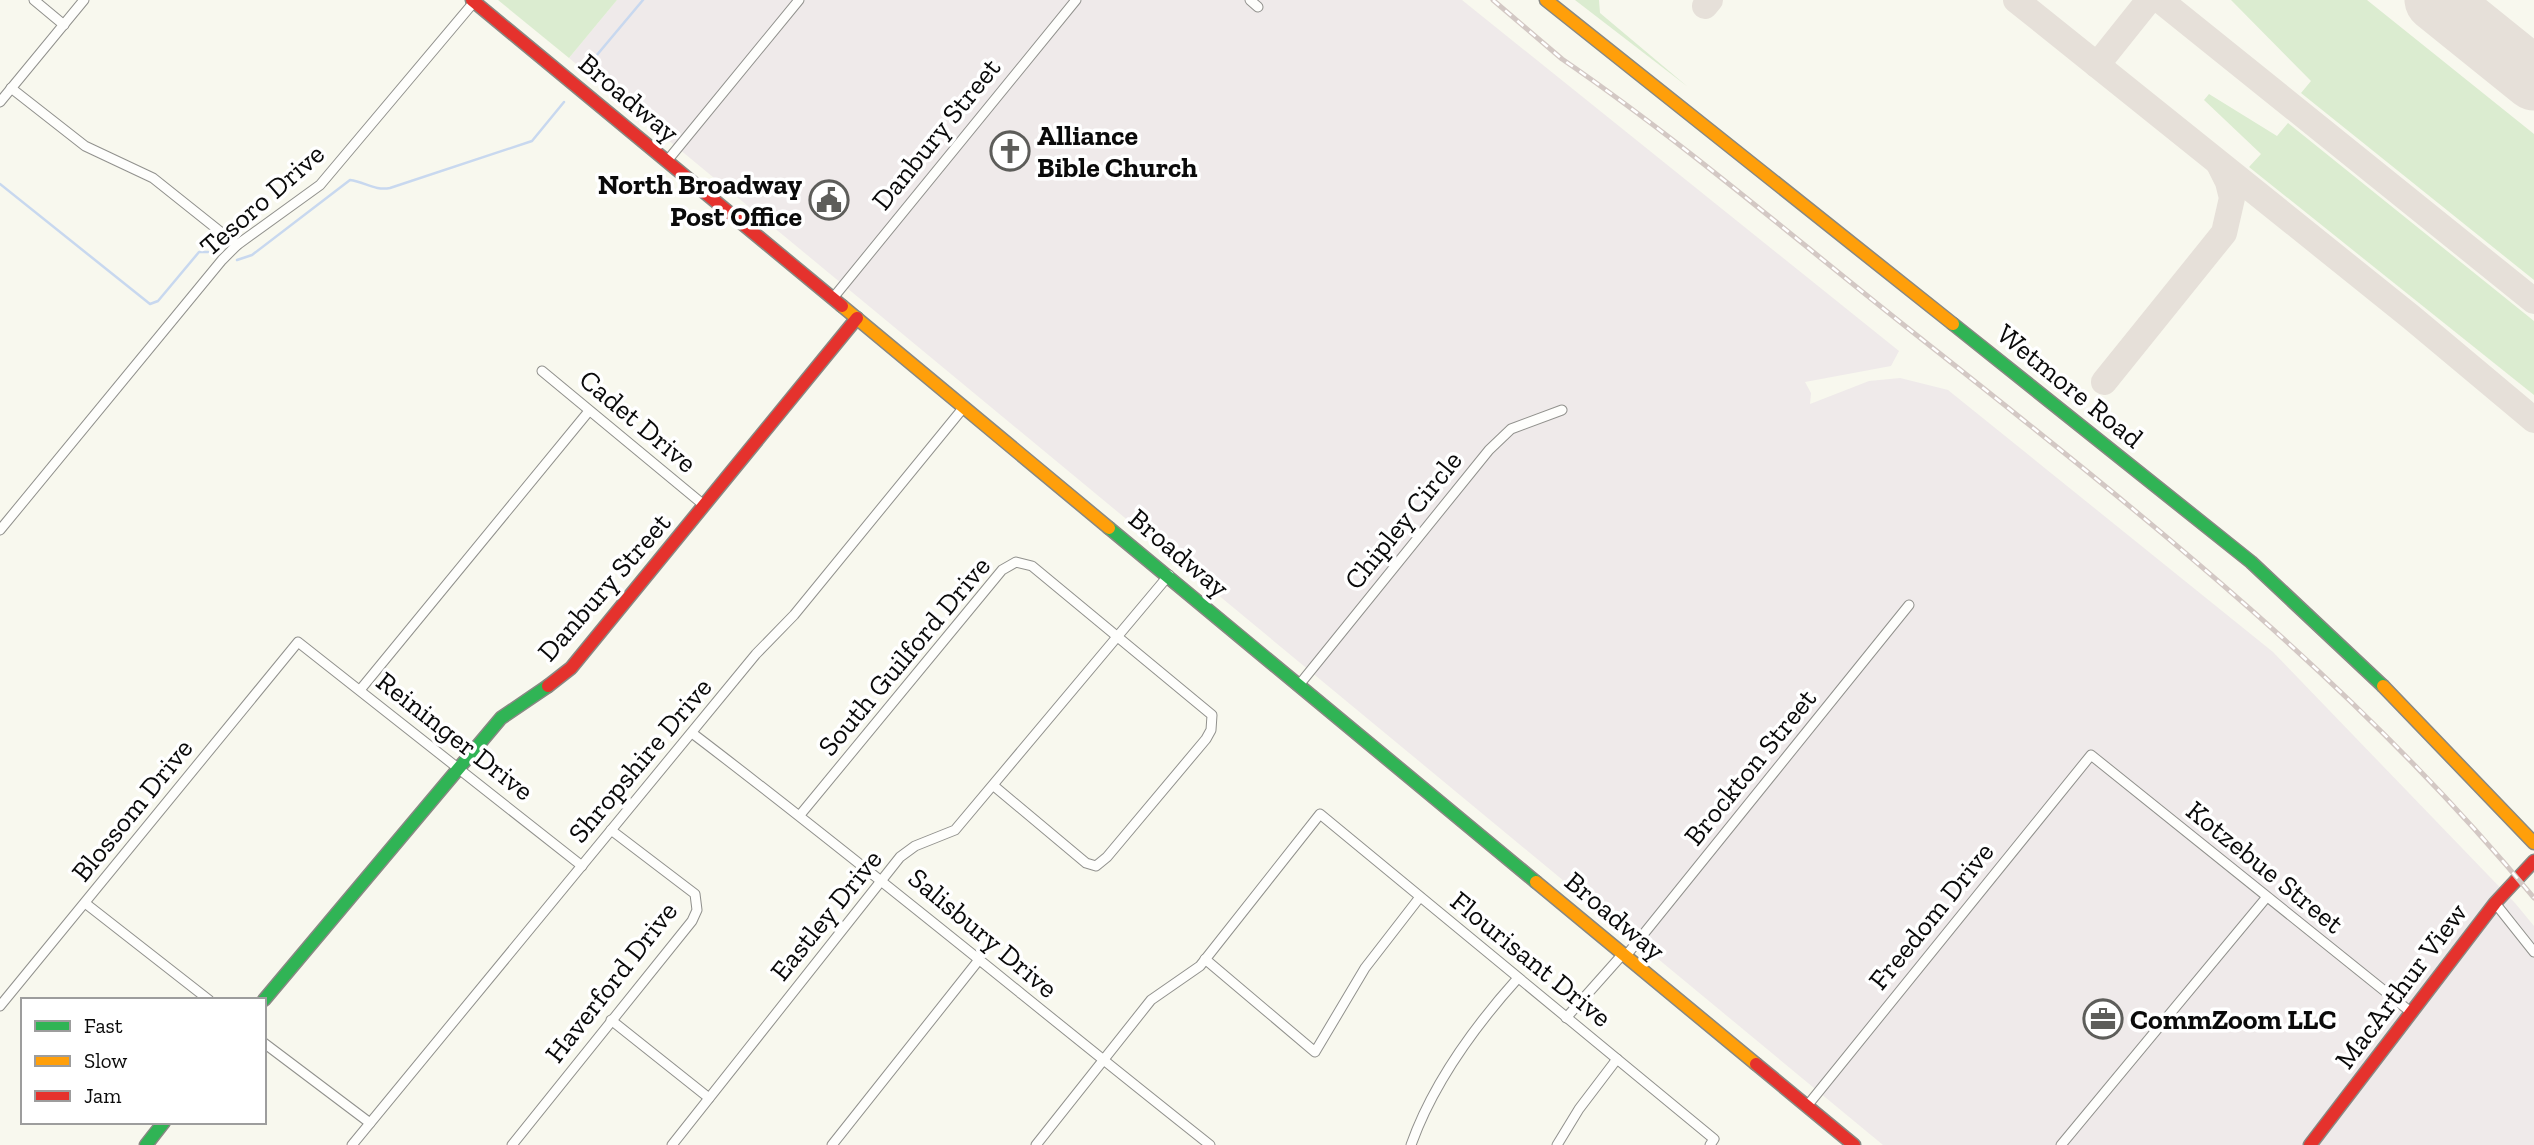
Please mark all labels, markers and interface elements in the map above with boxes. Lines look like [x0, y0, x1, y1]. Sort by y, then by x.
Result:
street label: Broadway [572, 47, 686, 150]
street label: Danbury Street [865, 51, 1008, 216]
place label: Alliance Bible Church [1037, 119, 1197, 184]
church icon: Alliance Bible Church [989, 130, 1031, 172]
street label: Tesoro Drive [193, 137, 331, 263]
place label: North Broadway Post Office [598, 168, 802, 233]
public building icon: North Broadway Post Office [808, 179, 850, 221]
street label: Wetmore Road [1990, 317, 2150, 455]
street label: Cadet Drive [573, 362, 703, 480]
street label: Chipley Circle [1337, 444, 1469, 596]
street label: Broadway [1122, 502, 1236, 605]
street label: Danbury Street [531, 506, 678, 668]
street label: South Guilford Drive [811, 550, 997, 762]
street label: Reininger Drive [370, 665, 540, 807]
street label: Shropshire Drive [561, 671, 719, 849]
street label: Brockton Street [1677, 682, 1823, 852]
street label: Blossom Drive [64, 732, 200, 888]
street label: Kotzebue Street [2180, 794, 2351, 941]
street label: Freedom Drive [1862, 836, 2000, 996]
street label: Eastley Drive [763, 843, 889, 987]
street label: Salisbury Drive [902, 861, 1064, 1005]
street label: Broadway [1558, 865, 1672, 968]
street label: Flourisant Drive [1444, 884, 1618, 1034]
street label: Haverford Drive [538, 895, 684, 1069]
street label: MacArthur View [2328, 896, 2474, 1075]
legend [21, 998, 266, 1124]
office icon: CommZoom LLC [2082, 998, 2124, 1040]
place label: CommZoom LLC [2130, 1003, 2336, 1036]
text: Fast [84, 1013, 123, 1038]
text: Slow [84, 1048, 127, 1073]
text: Jam [84, 1083, 121, 1108]

